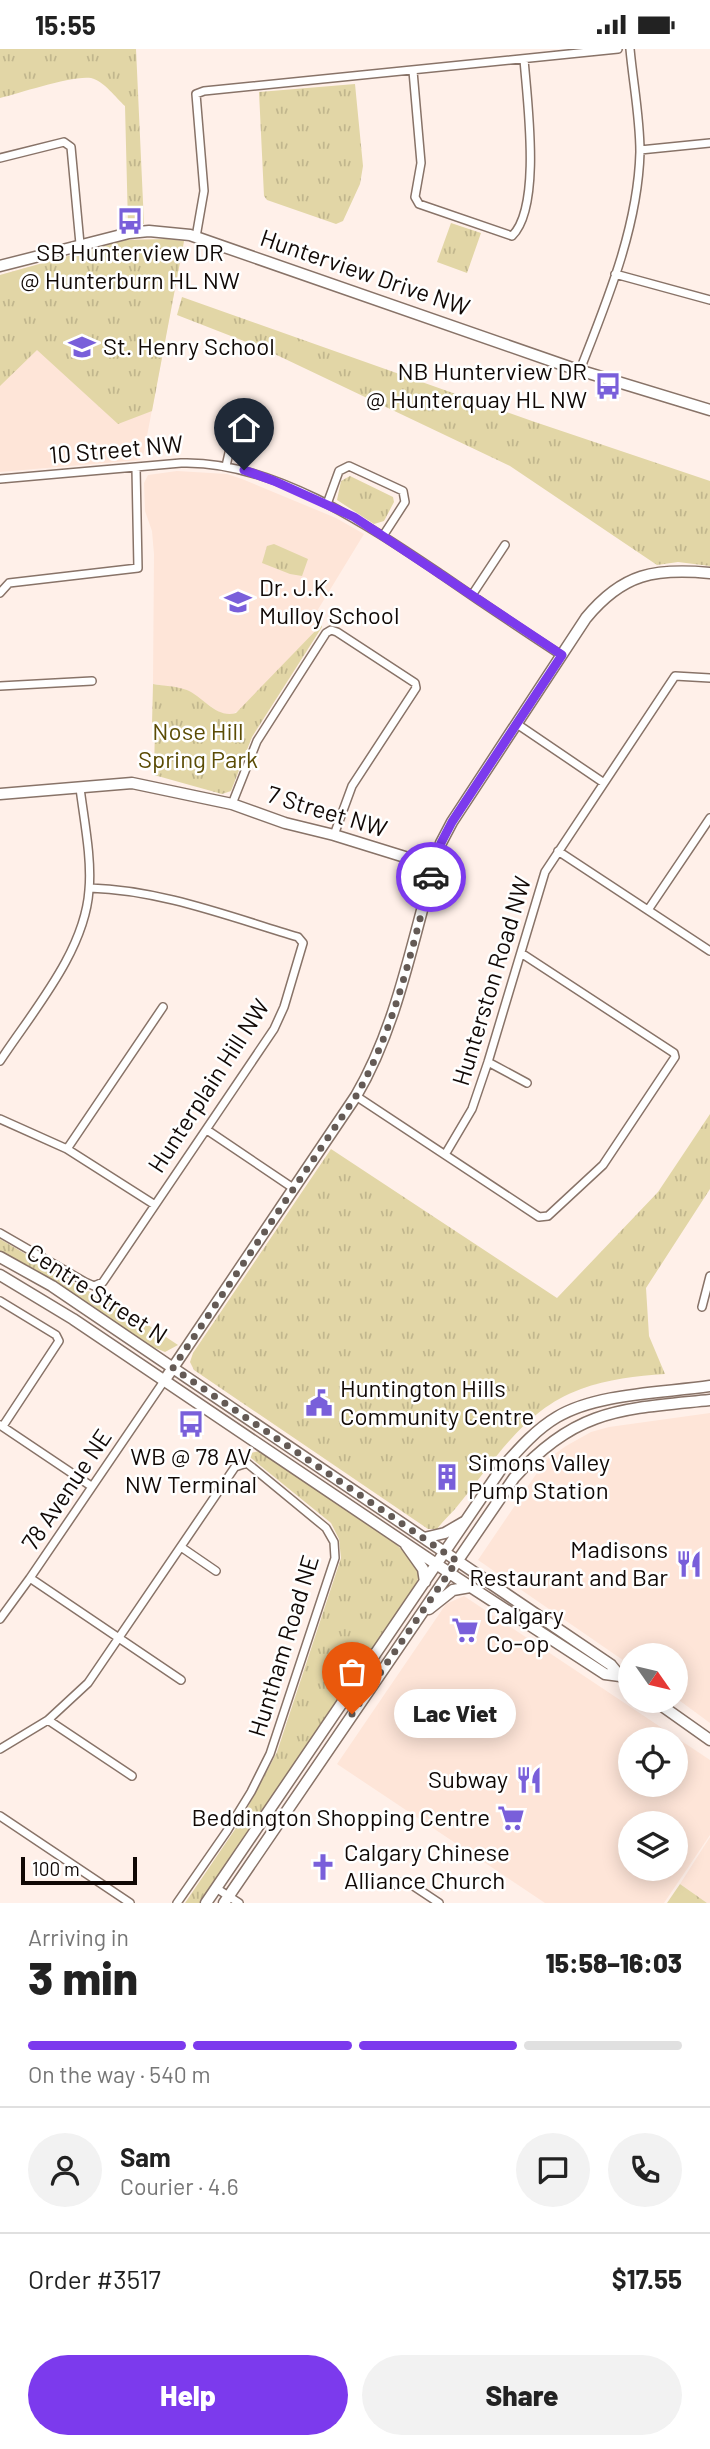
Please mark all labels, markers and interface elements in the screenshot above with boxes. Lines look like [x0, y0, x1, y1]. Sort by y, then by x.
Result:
text: 15:55 [35, 9, 96, 40]
bus stop icon: SB Hunterview DR @ Hunterburn HL NW [115, 206, 145, 236]
street label: Hunterview Drive NW [257, 222, 474, 321]
place label: SB Hunterview DR @ Hunterburn HL NW [20, 237, 240, 294]
place label: St. Henry School [103, 331, 275, 360]
school or university icon: St. Henry School [67, 332, 97, 362]
place label: NB Hunterview DR @ Hunterquay HL NW [366, 356, 587, 413]
bus stop icon: NB Hunterview DR @ Hunterquay HL NW [593, 371, 623, 401]
pin [214, 398, 274, 470]
icon: home [225, 409, 263, 447]
street label: 10 Street NW [48, 428, 184, 469]
place label: Dr. J.K. Mulloy School [259, 572, 399, 629]
school or university icon: Dr. J.K. Mulloy School [223, 587, 253, 617]
park label: Nose Hill Spring Park [138, 716, 258, 773]
street label: 7 Street NW [264, 779, 391, 843]
courier [396, 842, 466, 912]
icon: car [412, 858, 450, 896]
street label: Hunterston Road NW [445, 872, 536, 1089]
street label: Hunterplain Hill NW [141, 993, 275, 1177]
street label: Centre Street N [22, 1237, 174, 1349]
place label: Huntington Hills Community Centre [340, 1373, 534, 1430]
public building icon: Huntington Hills Community Centre [304, 1388, 334, 1418]
bus stop icon: WB @ 78 AV NW Terminal [176, 1409, 206, 1439]
street label: 78 Avenue NE [15, 1423, 117, 1555]
place label: WB @ 78 AV NW Terminal [125, 1441, 257, 1498]
place label: Simons Valley Pump Station [468, 1447, 610, 1504]
building icon: Simons Valley Pump Station [432, 1462, 462, 1492]
place label: Madisons Restaurant and Bar [469, 1534, 668, 1591]
restaurant icon: Madisons Restaurant and Bar [674, 1549, 704, 1579]
street label: Huntham Road NE [241, 1551, 324, 1740]
place label: Calgary Co-op [486, 1600, 564, 1657]
supermarket icon: Calgary Co-op [450, 1615, 480, 1645]
pin [322, 1642, 382, 1714]
north arrow [618, 1643, 688, 1713]
map controls [618, 1643, 688, 1881]
icon: bag [333, 1653, 371, 1691]
callout: Lac Viet [394, 1689, 516, 1739]
text: Lac Viet [413, 1699, 497, 1727]
button: locate [618, 1727, 688, 1797]
place label: Subway [428, 1764, 508, 1793]
restaurant icon: Subway [514, 1765, 544, 1795]
place label: Beddington Shopping Centre [191, 1802, 490, 1831]
supermarket icon: Beddington Shopping Centre [496, 1803, 526, 1833]
button: layers [618, 1811, 688, 1881]
place label: Calgary Chinese Alliance Church [344, 1837, 510, 1894]
church icon: Calgary Chinese Alliance Church [308, 1852, 338, 1882]
scale bar [21, 1854, 136, 1886]
text: 100 m [32, 1857, 80, 1880]
text: Arriving in [28, 1923, 129, 1951]
text: 15:58–16:03 [546, 1947, 682, 1978]
text: 3 min [28, 1949, 138, 2004]
text: On the way · 540 m [28, 2060, 210, 2088]
button: person [28, 2133, 102, 2207]
button: chat [516, 2133, 590, 2207]
button: phone [608, 2133, 682, 2207]
text: Sam [120, 2141, 171, 2172]
text: Courier · 4.6 [120, 2172, 239, 2200]
text: Order #3517 [28, 2263, 161, 2294]
text: $17.55 [612, 2263, 682, 2294]
button: Help [28, 2355, 348, 2435]
button: Share [362, 2355, 682, 2435]

